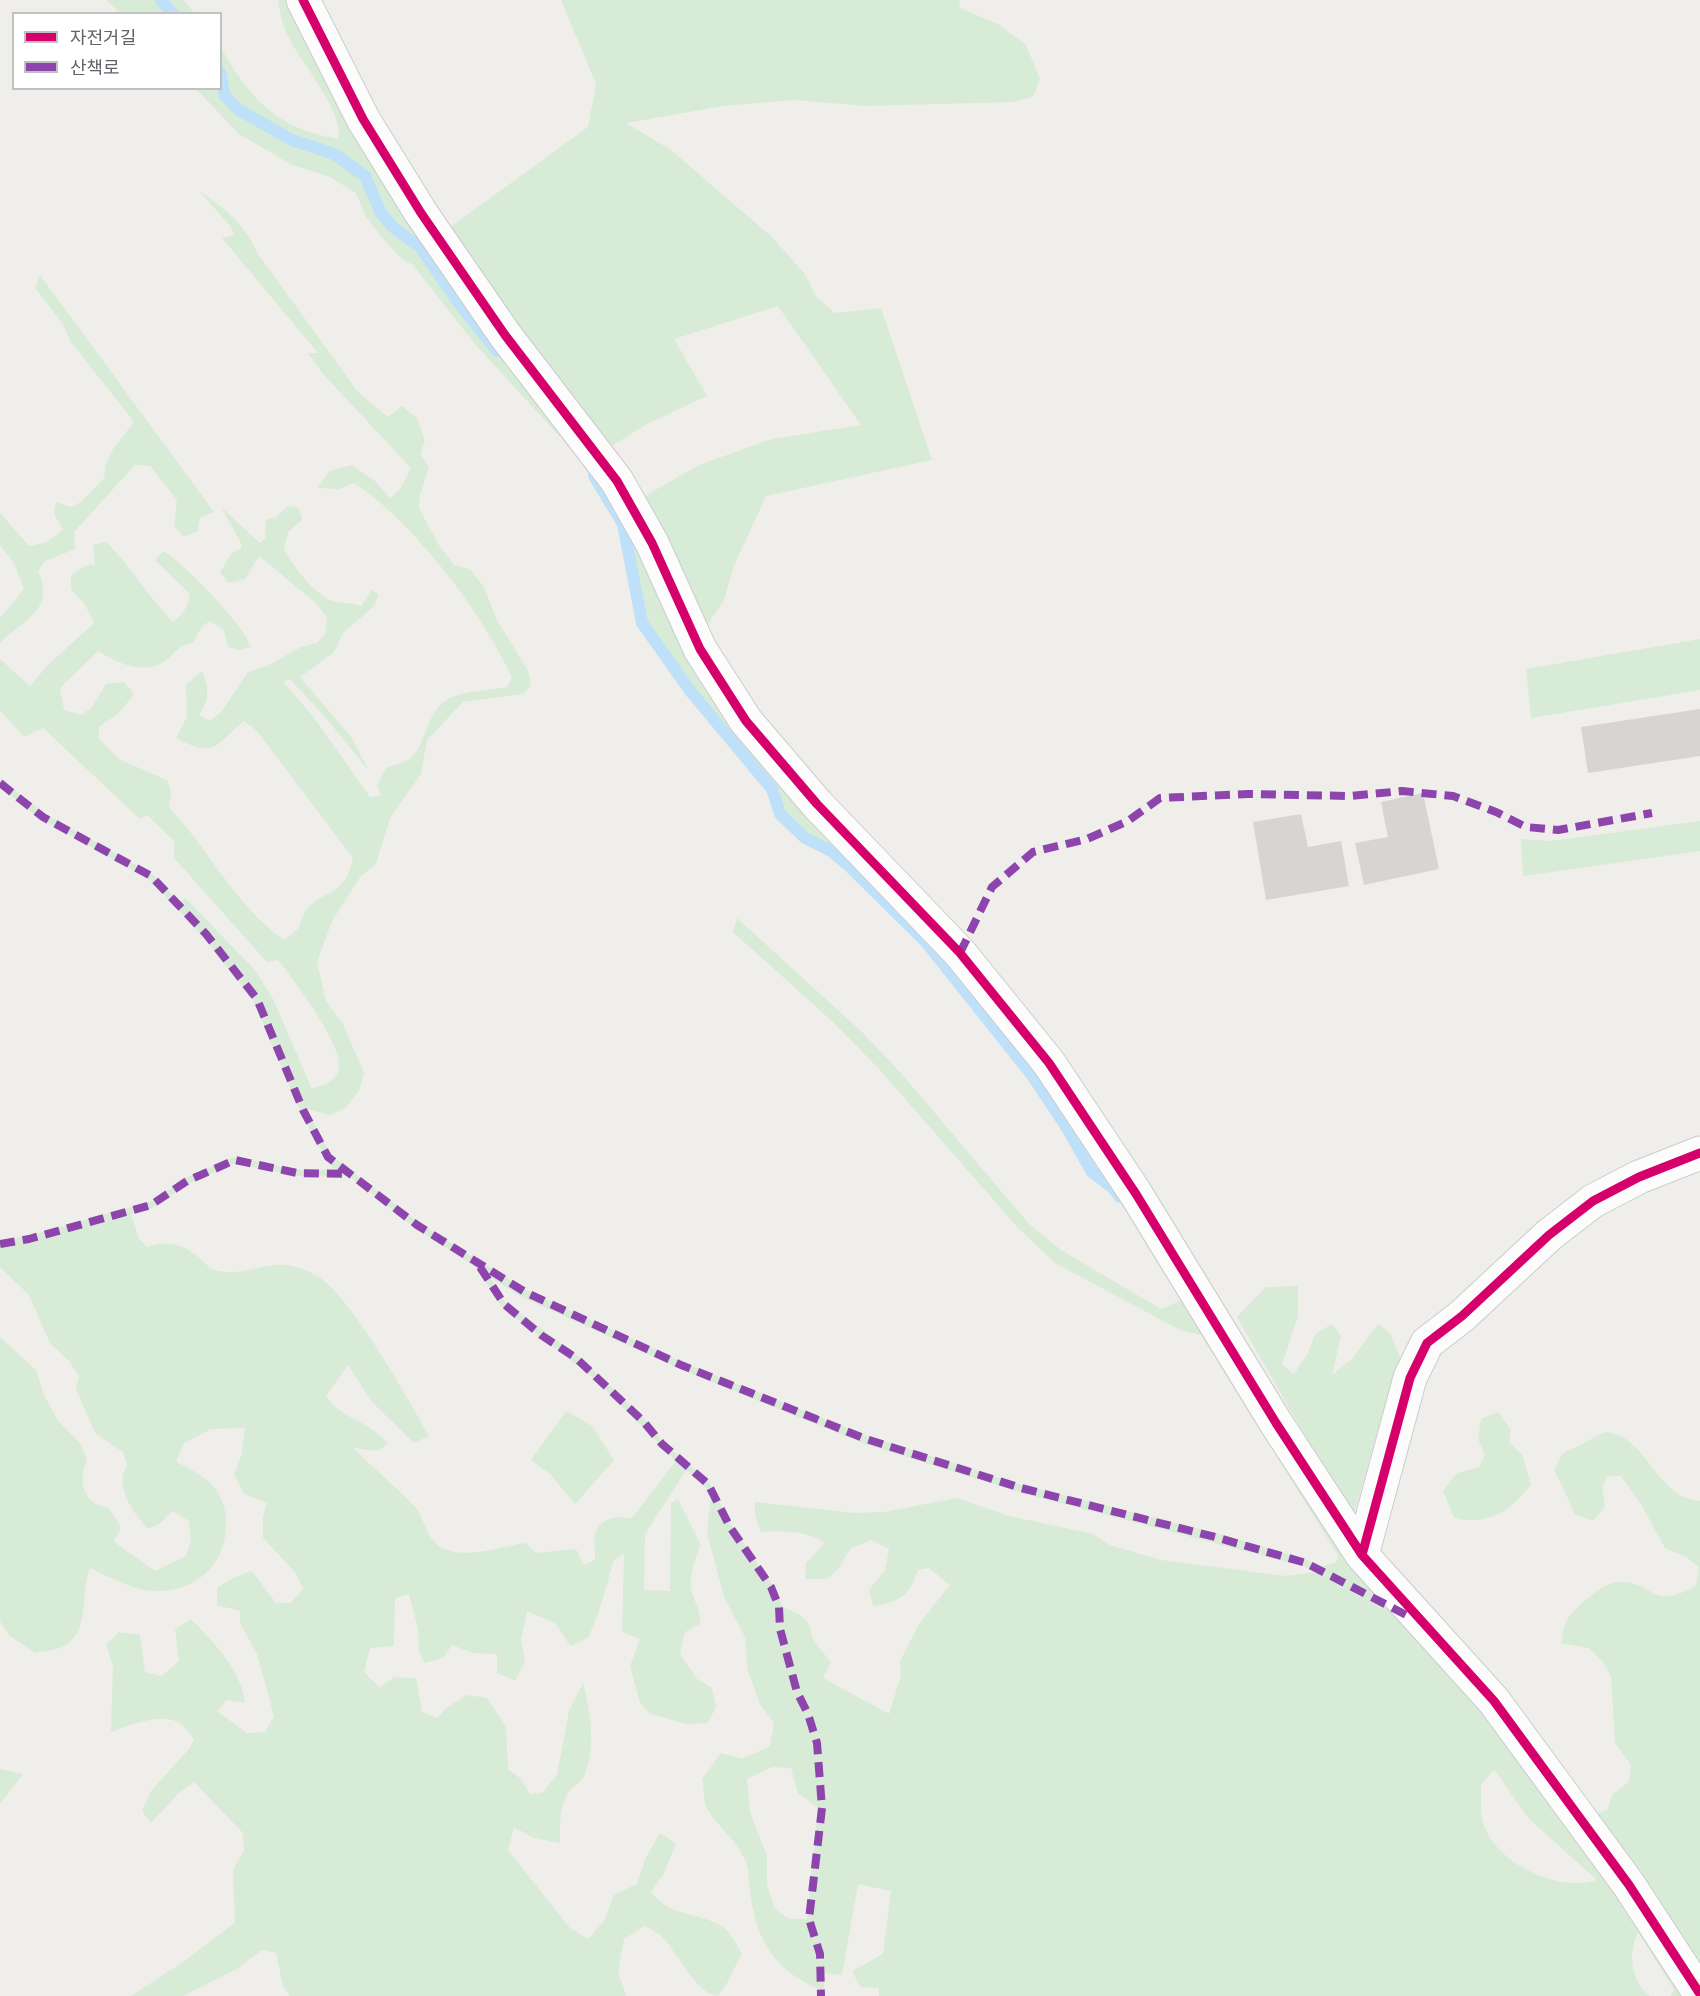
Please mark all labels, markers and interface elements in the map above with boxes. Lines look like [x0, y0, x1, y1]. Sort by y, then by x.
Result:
legend [12, 12, 222, 90]
text: 자전거길 [70, 24, 136, 51]
text: 산책로 [70, 54, 120, 81]

